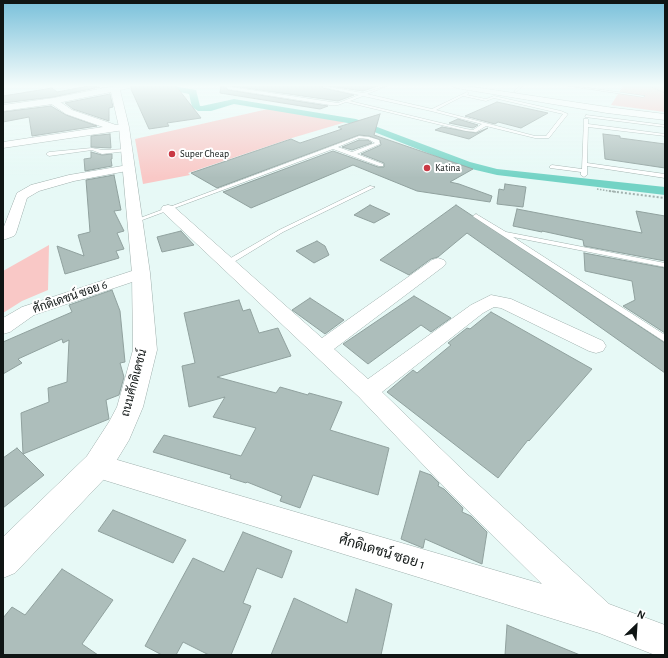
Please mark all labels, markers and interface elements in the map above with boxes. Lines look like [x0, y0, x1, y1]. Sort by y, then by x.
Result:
place label: Super Cheap [180, 148, 229, 160]
marker: Super Cheap [167, 149, 177, 159]
place label: Katina [435, 162, 460, 174]
marker: Katina [422, 163, 432, 173]
street label: ศักดิเดชน์ ซอย 6 [31, 278, 109, 316]
street label: ถนนศักดิเดชน์ [118, 348, 150, 418]
street label: ศักดิเดชน์ ซอย 1 [337, 531, 427, 573]
north arrow [616, 606, 656, 646]
text: N [635, 608, 647, 621]

